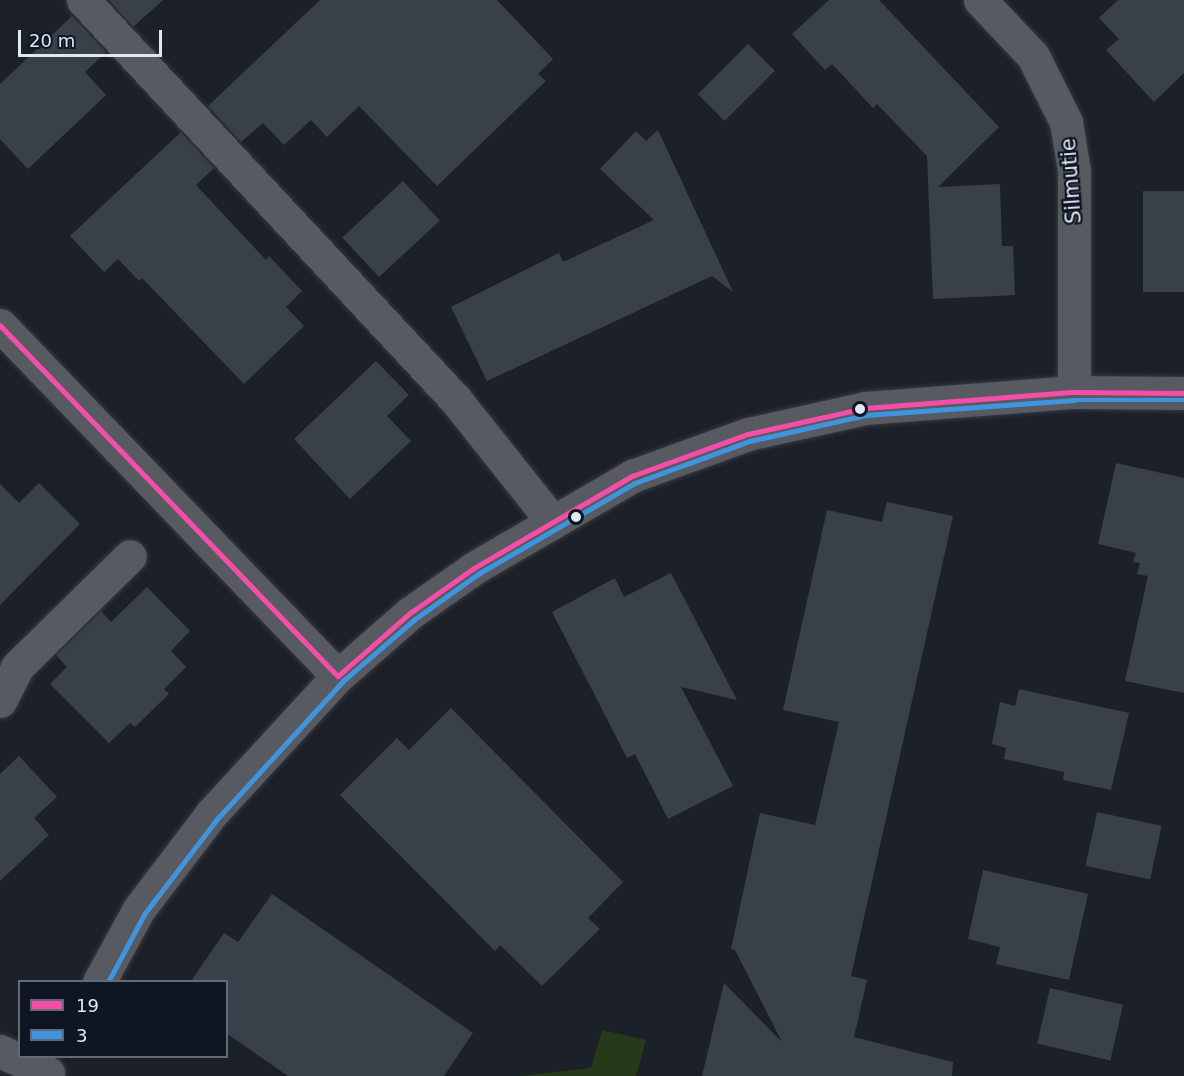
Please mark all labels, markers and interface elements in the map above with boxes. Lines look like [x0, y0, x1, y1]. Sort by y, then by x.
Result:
scale bar [21, 18, 165, 56]
text: 20 m [29, 30, 75, 51]
street label: Silmutie [1055, 137, 1087, 225]
unlabelled marker [854, 403, 866, 415]
unlabelled marker [570, 511, 582, 523]
legend [18, 980, 228, 1058]
text: 19 [76, 995, 99, 1016]
text: 3 [76, 1025, 87, 1046]

